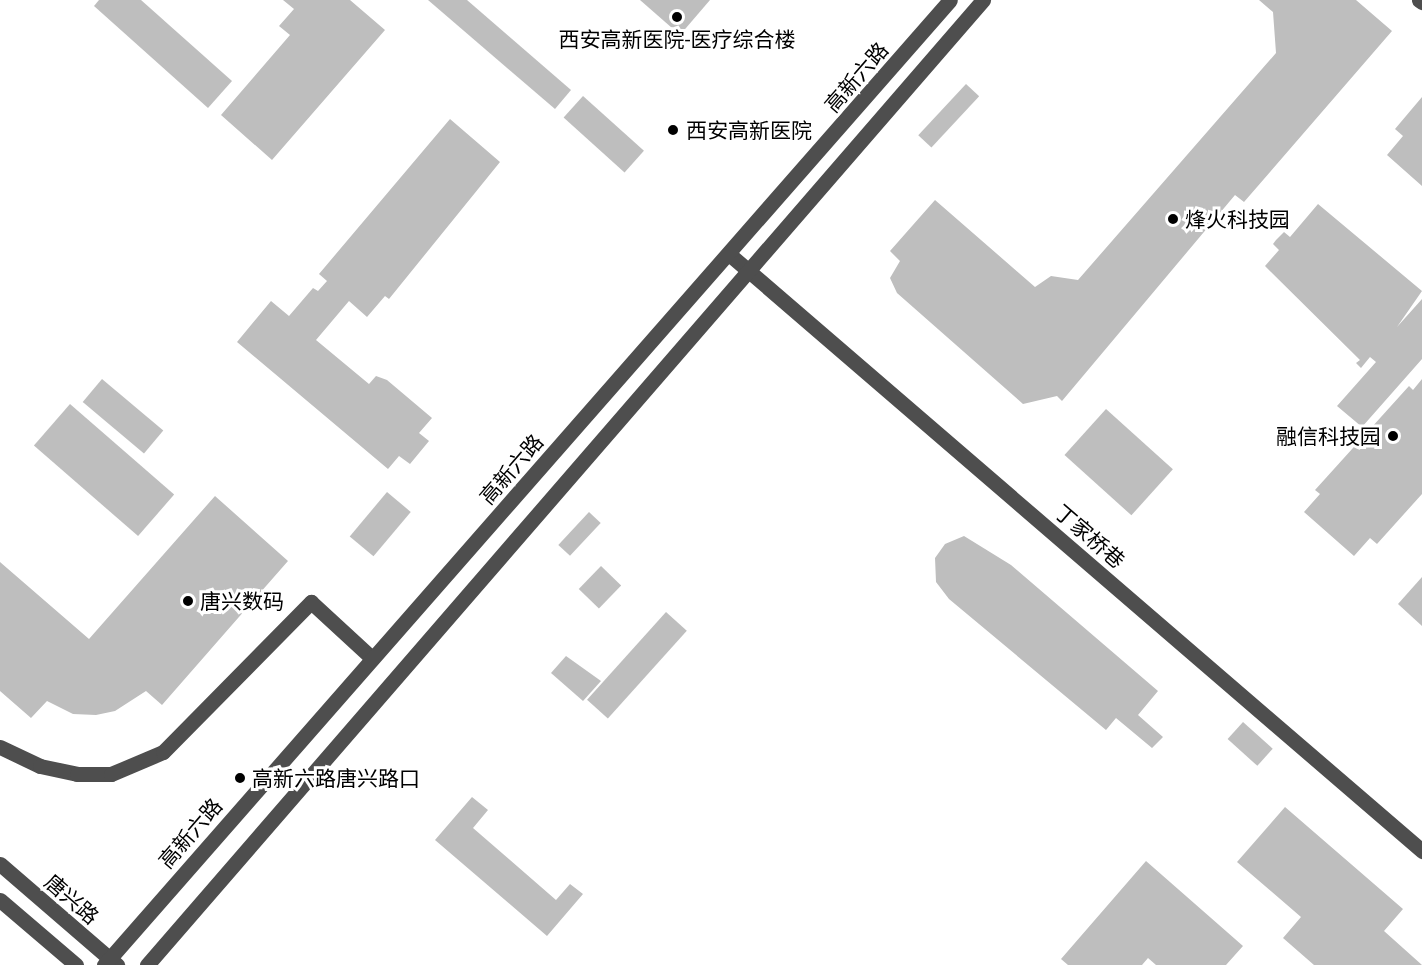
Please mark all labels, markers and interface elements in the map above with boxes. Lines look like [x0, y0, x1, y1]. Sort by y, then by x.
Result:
marker: 西安高新医院-医疗综合楼 [670, 10, 684, 24]
place label: 西安高新医院-医疗综合楼 [558, 26, 796, 52]
street label: 高新六路 [819, 37, 893, 117]
place label: 西安高新医院 [686, 117, 812, 143]
marker: 西安高新医院 [664, 121, 682, 139]
place label: 烽火科技园 [1185, 206, 1290, 232]
marker: 烽火科技园 [1166, 212, 1180, 226]
place label: 融信科技园 [1276, 423, 1381, 449]
street label: 高新六路 [474, 429, 548, 509]
marker: 融信科技园 [1386, 429, 1400, 443]
street label: 丁家桥巷 [1050, 499, 1130, 573]
place label: 唐兴数码 [200, 588, 284, 614]
marker: 唐兴数码 [181, 594, 195, 608]
place label: 高新六路唐兴路口 [252, 765, 420, 791]
marker: 高新六路唐兴路口 [233, 771, 247, 785]
street label: 高新六路 [153, 793, 227, 873]
street label: 唐兴路 [40, 869, 104, 929]

